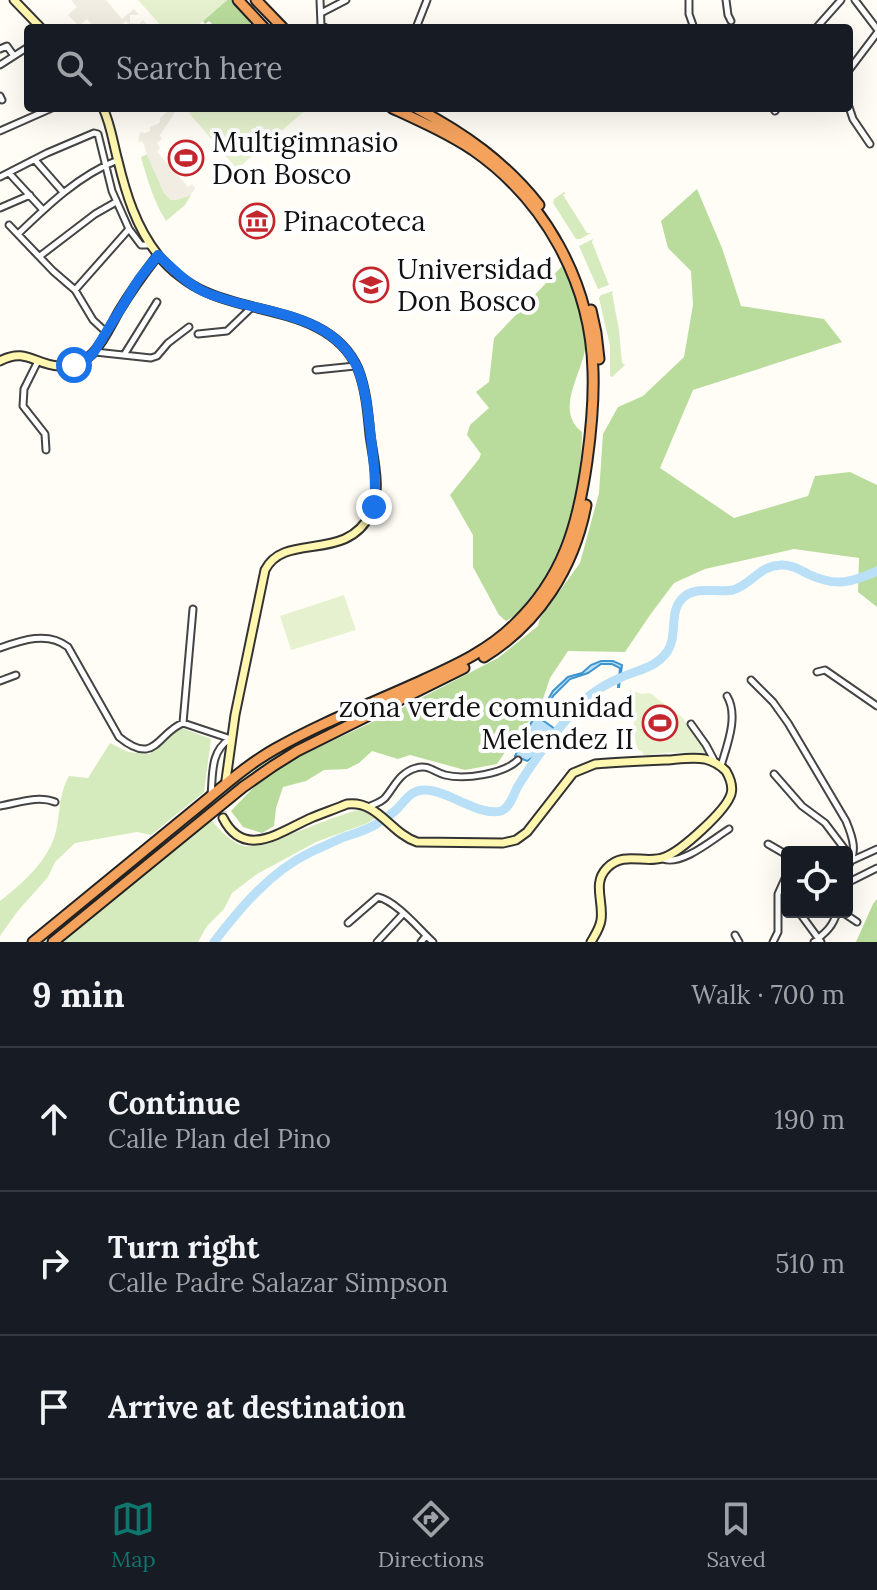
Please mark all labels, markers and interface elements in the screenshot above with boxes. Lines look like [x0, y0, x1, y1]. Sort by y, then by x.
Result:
search box [24, 24, 853, 112]
icon: search [52, 46, 96, 90]
text: Search here [116, 49, 283, 87]
place label: Multigimnasio Don Bosco [212, 124, 398, 192]
sports icon: Multigimnasio Don Bosco [167, 139, 205, 177]
museum icon: Pinacoteca [238, 202, 276, 240]
place label: Pinacoteca [283, 203, 426, 239]
place label: Universidad Don Bosco [397, 251, 553, 319]
school or university icon: Universidad Don Bosco [352, 266, 390, 304]
route start [56, 347, 92, 383]
route end [356, 489, 392, 525]
place label: zona verde comunidad Melendez II [339, 689, 634, 757]
sports icon: zona verde comunidad Melendez II [641, 704, 679, 742]
map controls [781, 846, 853, 918]
button: locate [781, 846, 853, 918]
text: 9 min [32, 973, 125, 1016]
text: Walk · 700 m [691, 978, 845, 1011]
text: Continue [108, 1084, 240, 1122]
icon: ahead [32, 1097, 76, 1141]
text: 190 m [774, 1103, 845, 1136]
text: Calle Plan del Pino [108, 1122, 331, 1155]
text: Turn right [108, 1228, 259, 1266]
icon: right [32, 1241, 76, 1285]
text: 510 m [775, 1247, 845, 1280]
text: Calle Padre Salazar Simpson [108, 1266, 448, 1299]
icon: arrive [32, 1385, 76, 1429]
text: Arrive at destination [108, 1388, 406, 1426]
tab: Map [111, 1497, 156, 1573]
tab: Directions [378, 1497, 484, 1573]
tab: Saved [706, 1497, 766, 1573]

